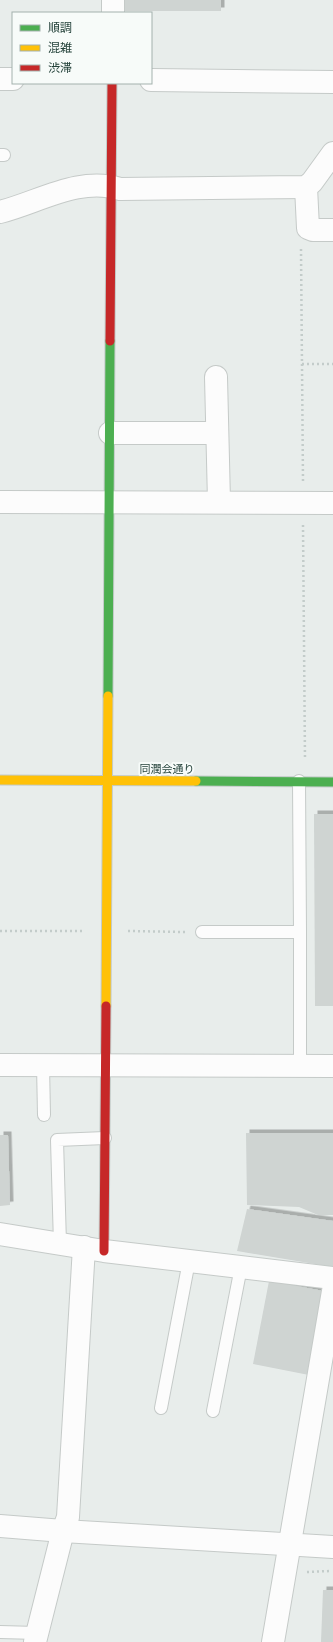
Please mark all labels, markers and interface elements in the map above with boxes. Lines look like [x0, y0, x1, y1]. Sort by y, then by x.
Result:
legend [12, 12, 152, 84]
text: 順調 [48, 21, 72, 35]
text: 混雑 [48, 41, 72, 55]
text: 渋滞 [48, 61, 72, 75]
street label: 同潤会通り [140, 763, 195, 776]

